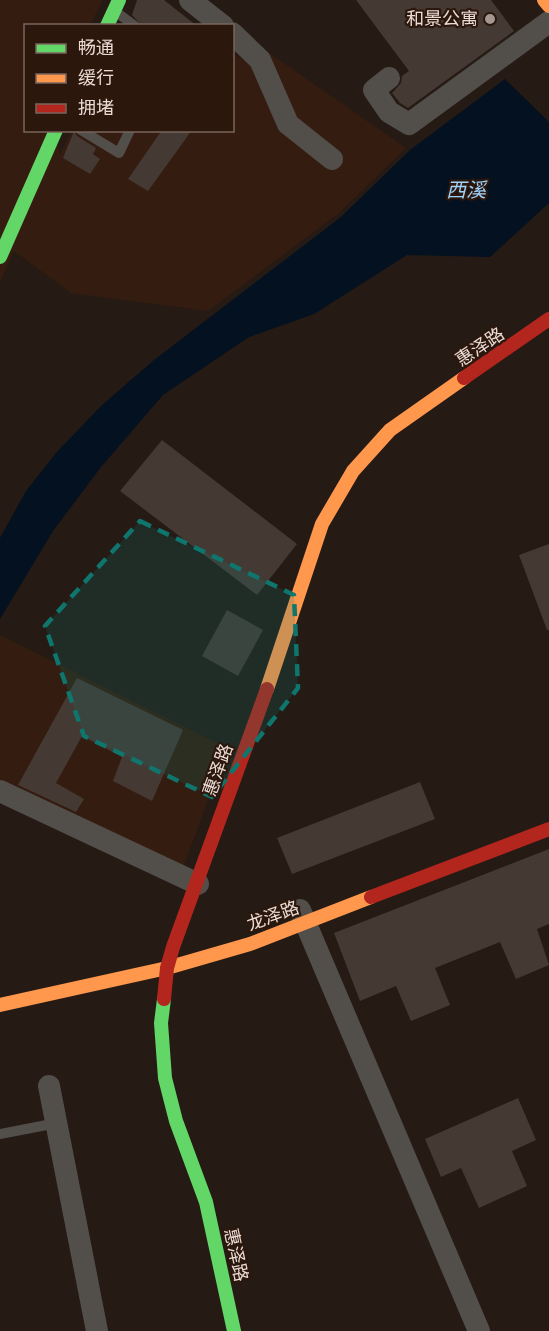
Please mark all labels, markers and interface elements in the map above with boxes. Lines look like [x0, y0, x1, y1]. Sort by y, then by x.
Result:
place label: 和景公寓 [406, 8, 478, 29]
marker: 和景公寓 [483, 12, 497, 26]
legend [24, 24, 234, 132]
text: 畅通 [78, 37, 114, 58]
text: 缓行 [78, 67, 114, 88]
text: 拥堵 [78, 97, 114, 118]
water label: 西溪 [446, 178, 488, 202]
street label: 惠泽路 [451, 323, 508, 370]
street label: 惠泽路 [198, 741, 237, 799]
street label: 龙泽路 [244, 896, 302, 935]
street label: 惠泽路 [221, 1226, 252, 1283]

